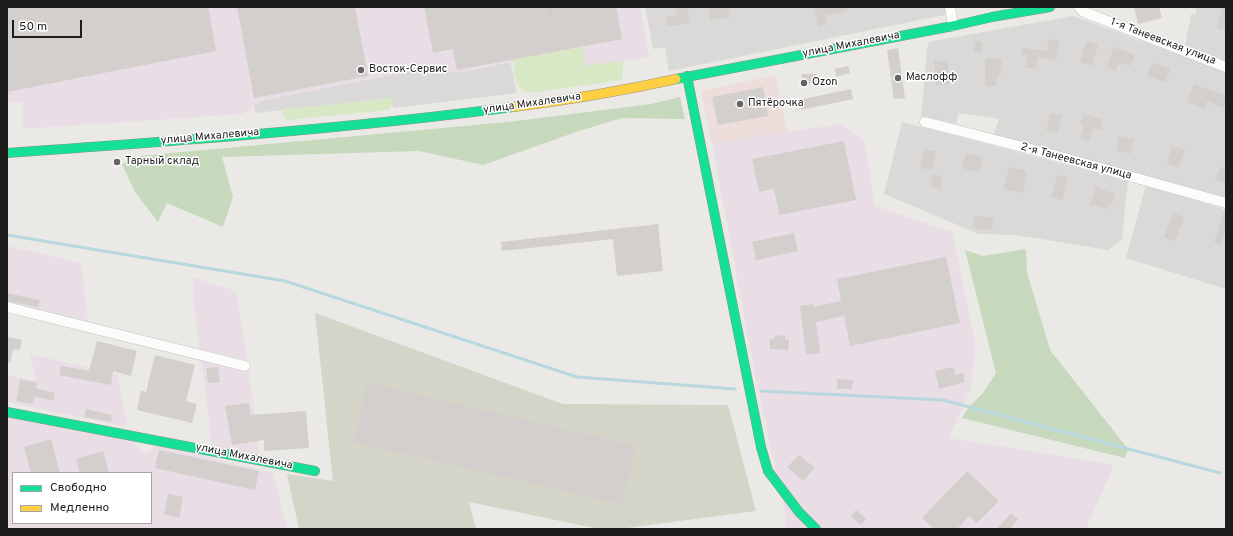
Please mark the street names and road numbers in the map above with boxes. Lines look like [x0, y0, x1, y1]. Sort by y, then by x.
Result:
street label: 1-я Танеевская улица [1108, 16, 1218, 68]
street label: улица Михалевича [801, 29, 901, 61]
street label: улица Михалевича [482, 91, 582, 117]
street label: улица Михалевича [160, 126, 260, 148]
street label: 2-я Танеевская улица [1019, 141, 1133, 183]
street label: улица Михалевича [194, 441, 294, 473]

